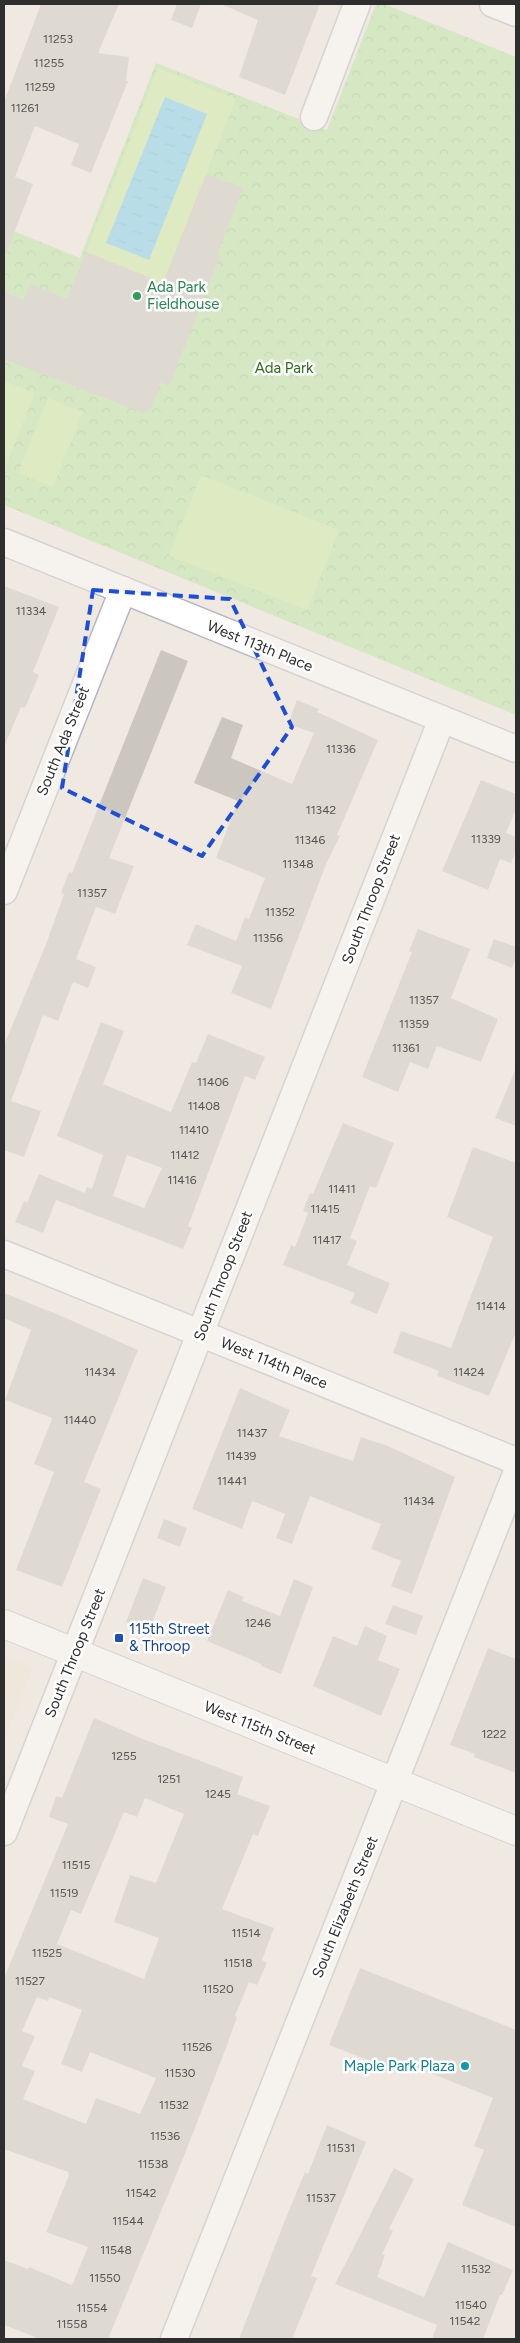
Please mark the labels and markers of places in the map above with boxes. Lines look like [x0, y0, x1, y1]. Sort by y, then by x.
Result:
place label: Ada Park Fieldhouse [147, 278, 220, 313]
marker: Ada Park Fieldhouse [131, 290, 143, 302]
place label: 115th Street & Throop [129, 1620, 210, 1655]
marker: 115th Street & Throop [113, 1632, 125, 1644]
place label: Maple Park Plaza [344, 2057, 455, 2075]
marker: Maple Park Plaza [459, 2060, 471, 2072]

